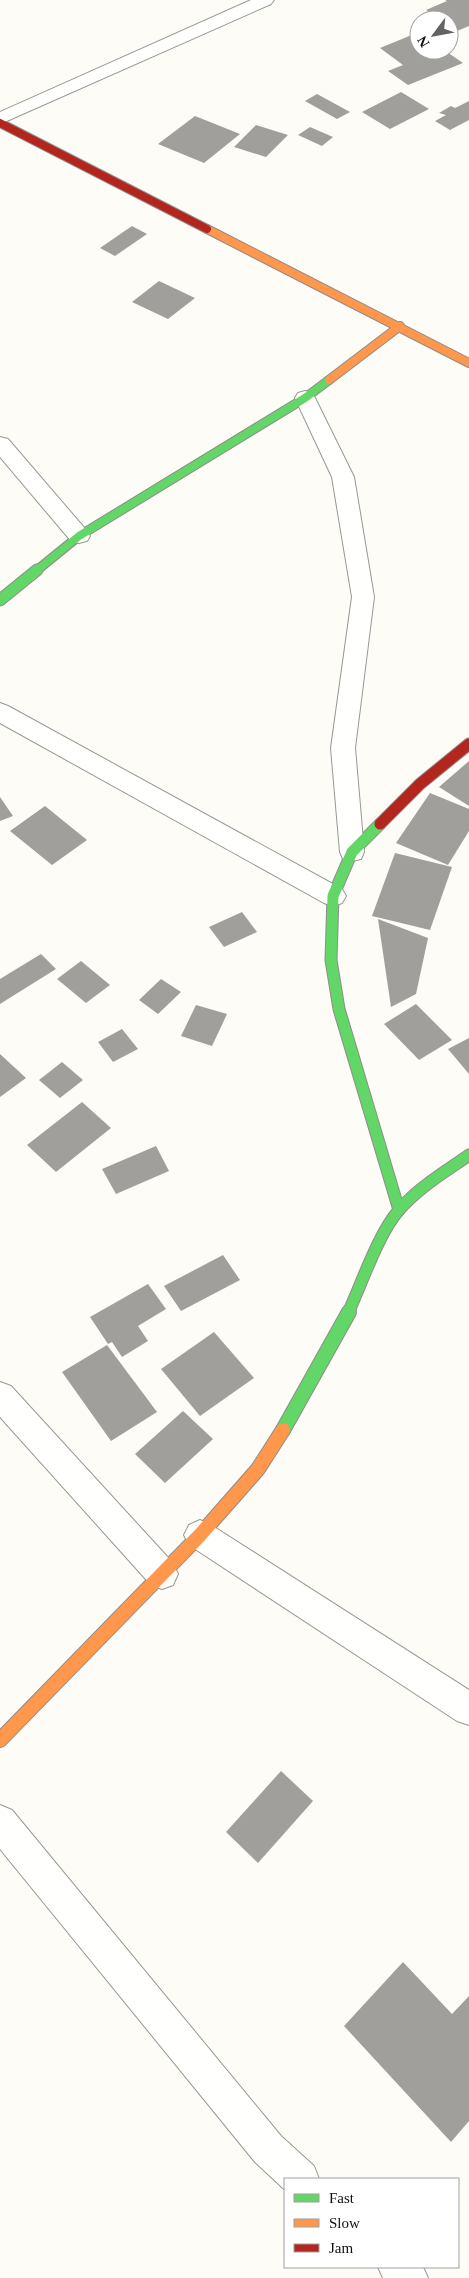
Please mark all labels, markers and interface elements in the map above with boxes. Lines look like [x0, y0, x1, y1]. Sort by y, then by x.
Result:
north arrow [409, 10, 459, 60]
text: N [414, 33, 432, 50]
legend [284, 2178, 459, 2268]
text: Fast [329, 2190, 355, 2206]
text: Slow [329, 2215, 360, 2231]
text: Jam [329, 2240, 353, 2256]

